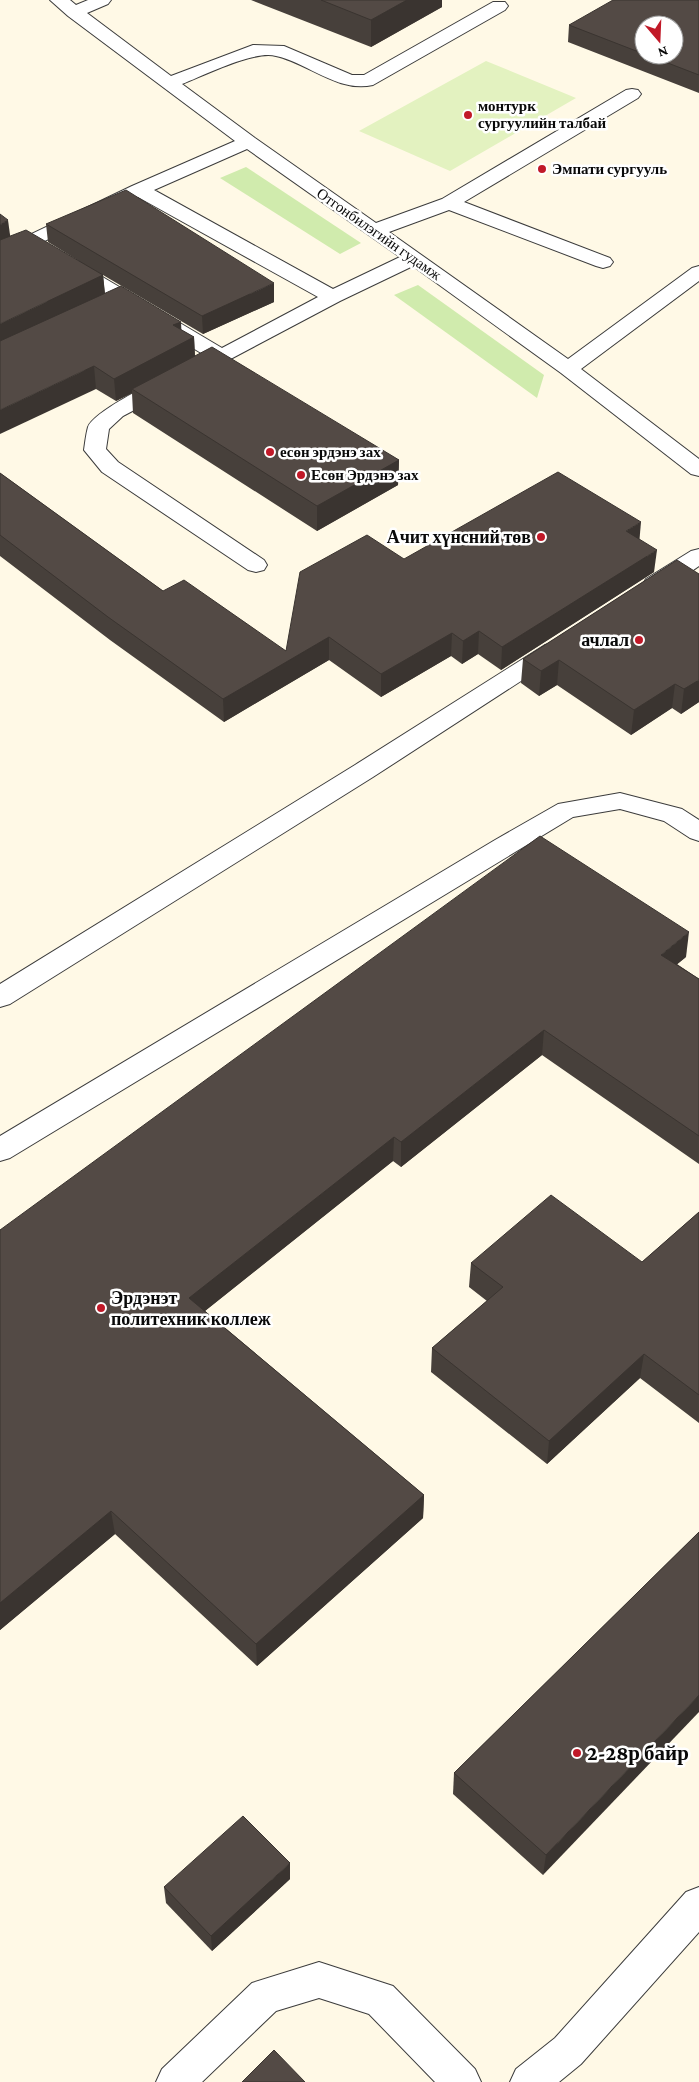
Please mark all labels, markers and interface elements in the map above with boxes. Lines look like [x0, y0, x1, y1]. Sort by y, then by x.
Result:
north arrow [634, 15, 684, 65]
text: N [656, 43, 670, 62]
place label: монтурк сургуулийн талбай [478, 98, 607, 131]
marker: монтурк сургуулийн талбай [462, 109, 474, 121]
place label: Эмпати сургууль [552, 161, 667, 177]
marker: Эмпати сургууль [536, 163, 548, 175]
street label: Отгонбилэгийн гудамж [314, 185, 445, 283]
place label: есөн эрдэнэ зах [280, 444, 381, 460]
marker: есөн эрдэнэ зах [264, 446, 276, 458]
place label: Есөн Эрдэнэ зах [311, 467, 419, 483]
marker: Есөн Эрдэнэ зах [295, 469, 307, 481]
place label: Ачит хүнсний төв [387, 527, 531, 547]
marker: Ачит хүнсний төв [535, 531, 547, 543]
place label: ачлал [581, 630, 629, 650]
marker: ачлал [633, 634, 645, 646]
place label: Эрдэнэт политехник коллеж [111, 1288, 272, 1329]
marker: Эрдэнэт политехник коллеж [95, 1302, 107, 1314]
place label: 2-28р байр [587, 1741, 689, 1765]
marker: 2-28р байр [571, 1747, 583, 1759]

